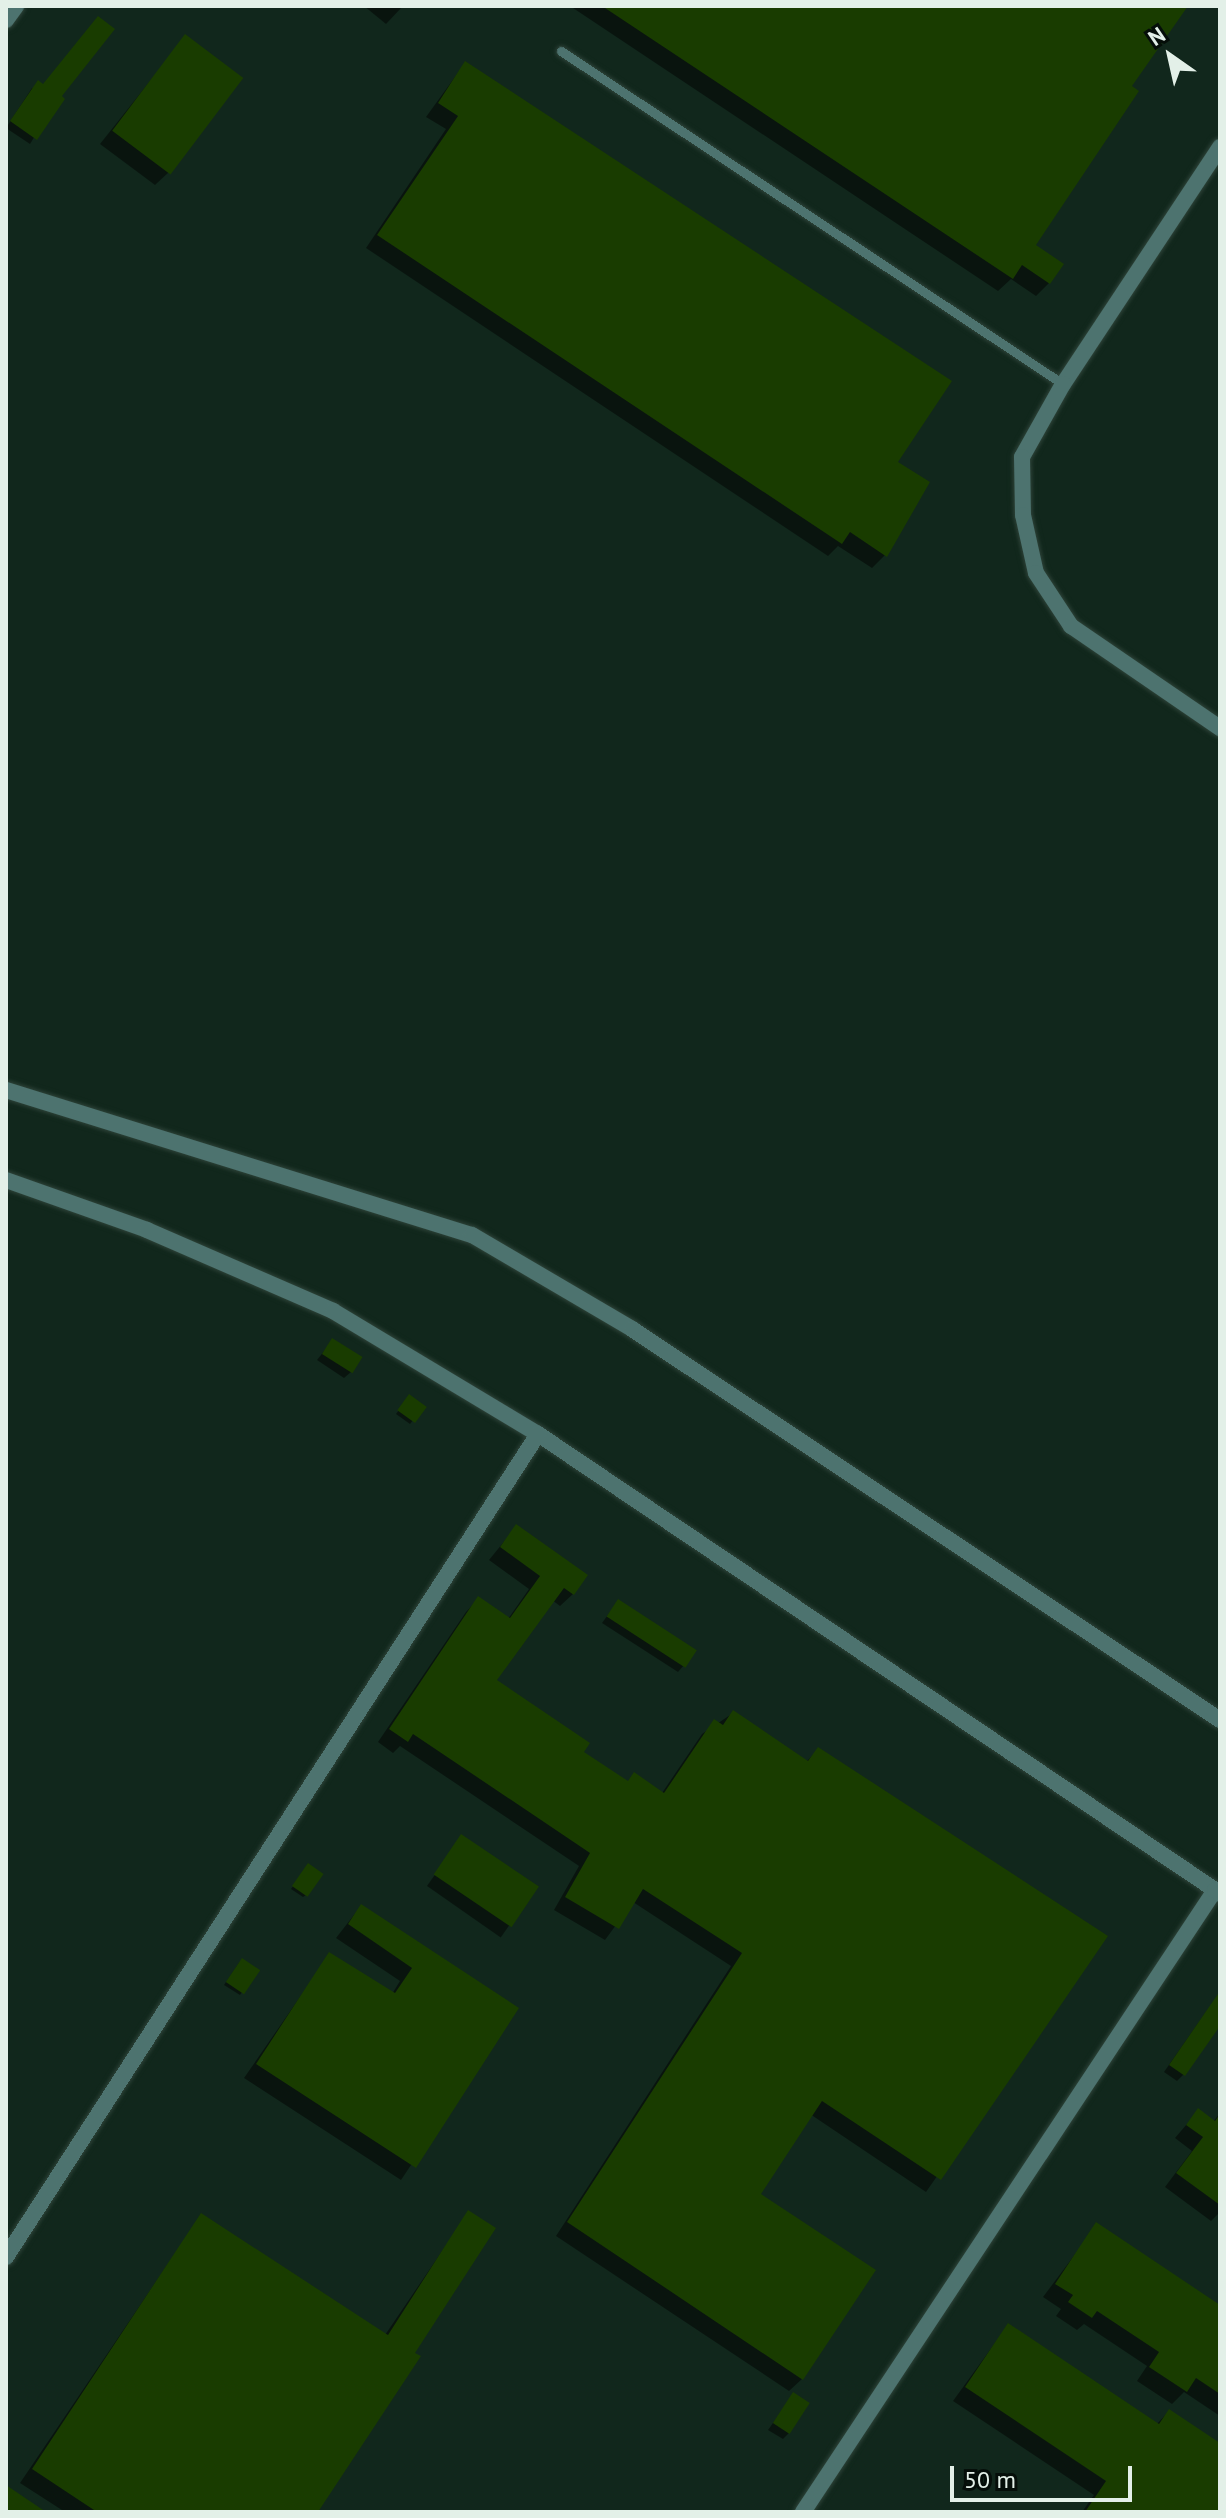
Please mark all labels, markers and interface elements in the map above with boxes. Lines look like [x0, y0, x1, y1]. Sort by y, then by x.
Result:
north arrow [1130, 16, 1210, 96]
text: N [1143, 20, 1170, 52]
scale bar [954, 2450, 1136, 2500]
text: 50 m [964, 2464, 1016, 2495]

